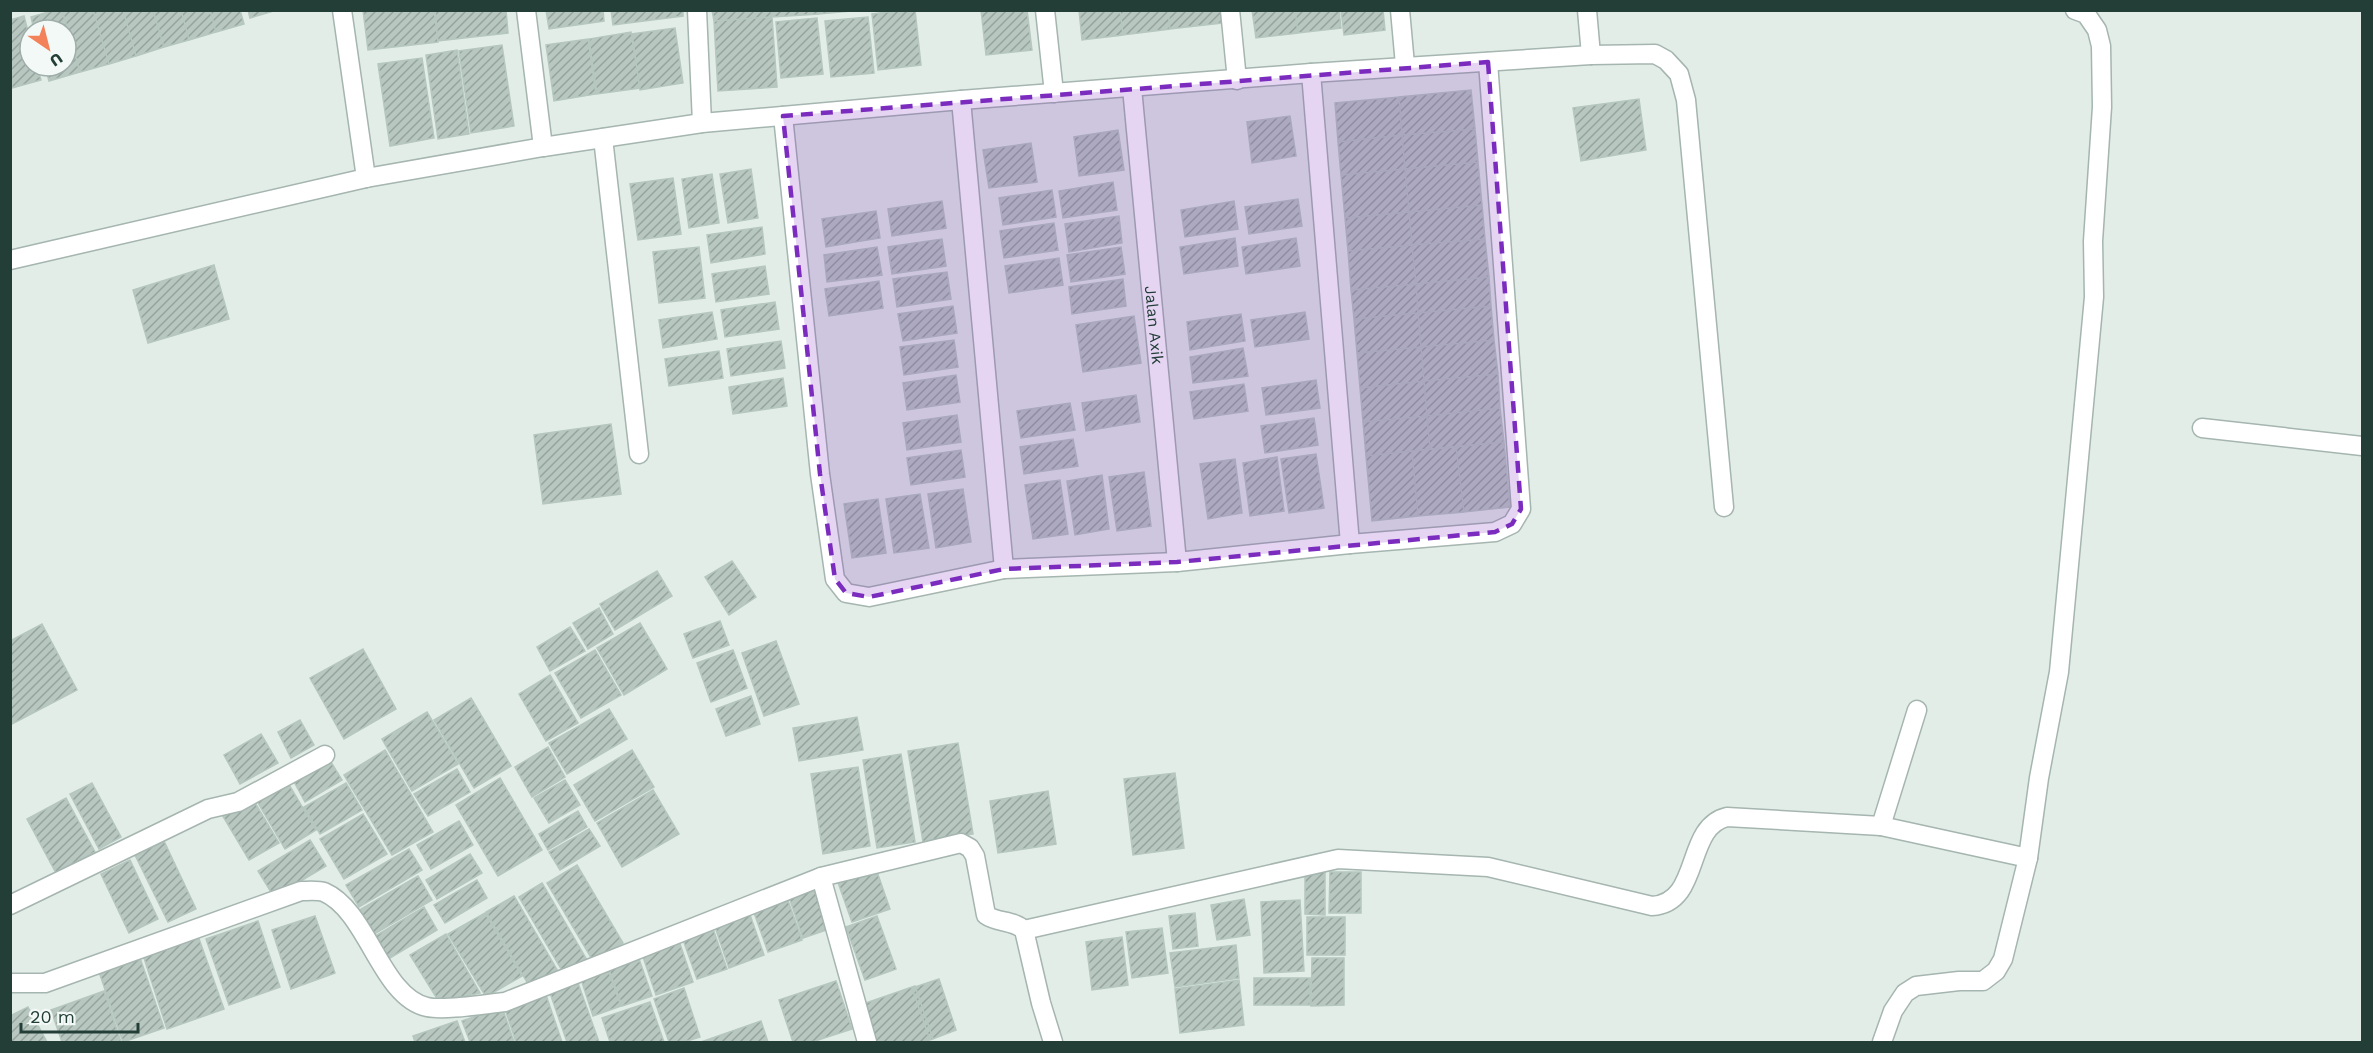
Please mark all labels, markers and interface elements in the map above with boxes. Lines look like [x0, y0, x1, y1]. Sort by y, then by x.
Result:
north arrow [18, 18, 78, 78]
text: U [46, 49, 66, 71]
street label: Jalan Axik [1141, 285, 1168, 365]
scale bar [21, 996, 138, 1034]
text: 20 m [30, 1006, 75, 1027]

